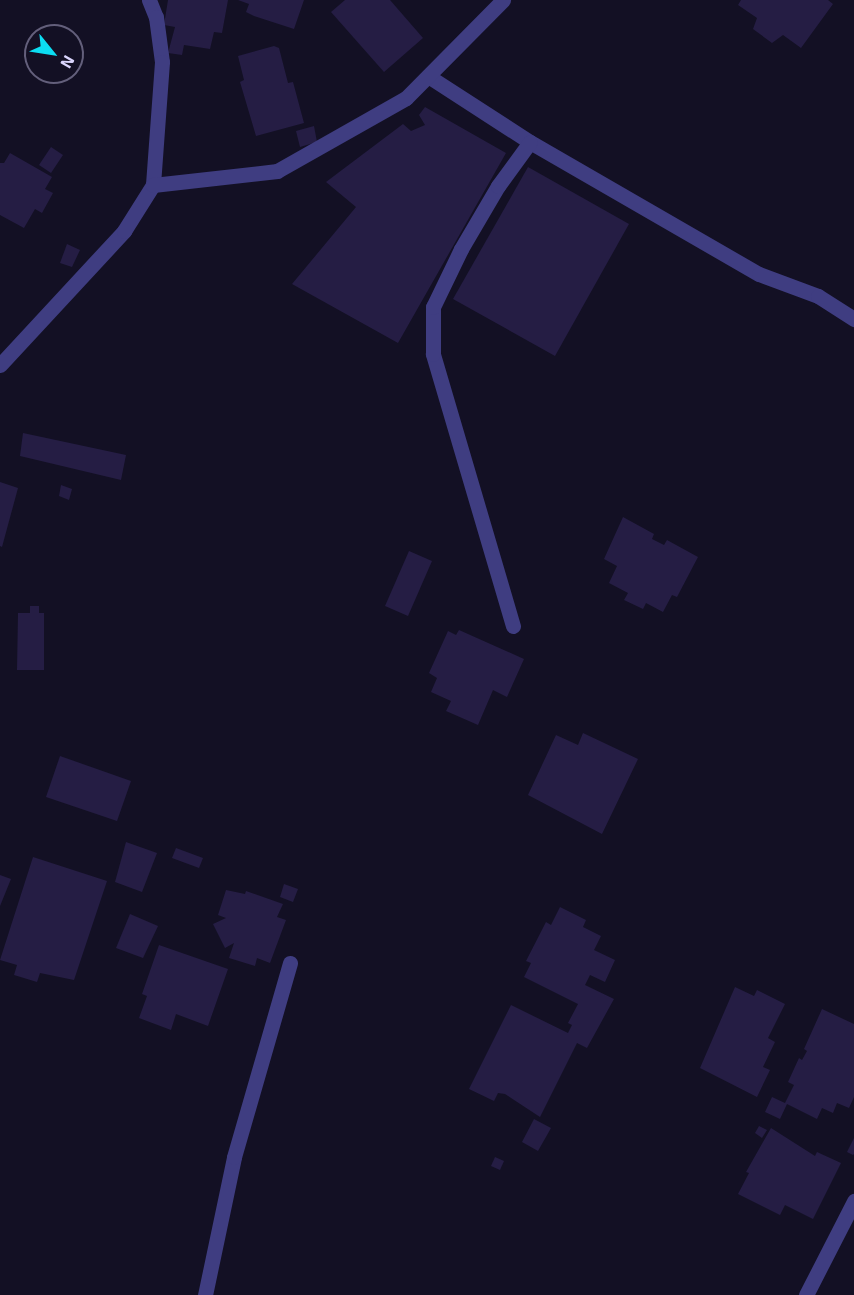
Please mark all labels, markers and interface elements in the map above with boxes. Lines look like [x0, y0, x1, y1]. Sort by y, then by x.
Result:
north arrow [24, 24, 84, 84]
text: N [57, 52, 79, 72]

